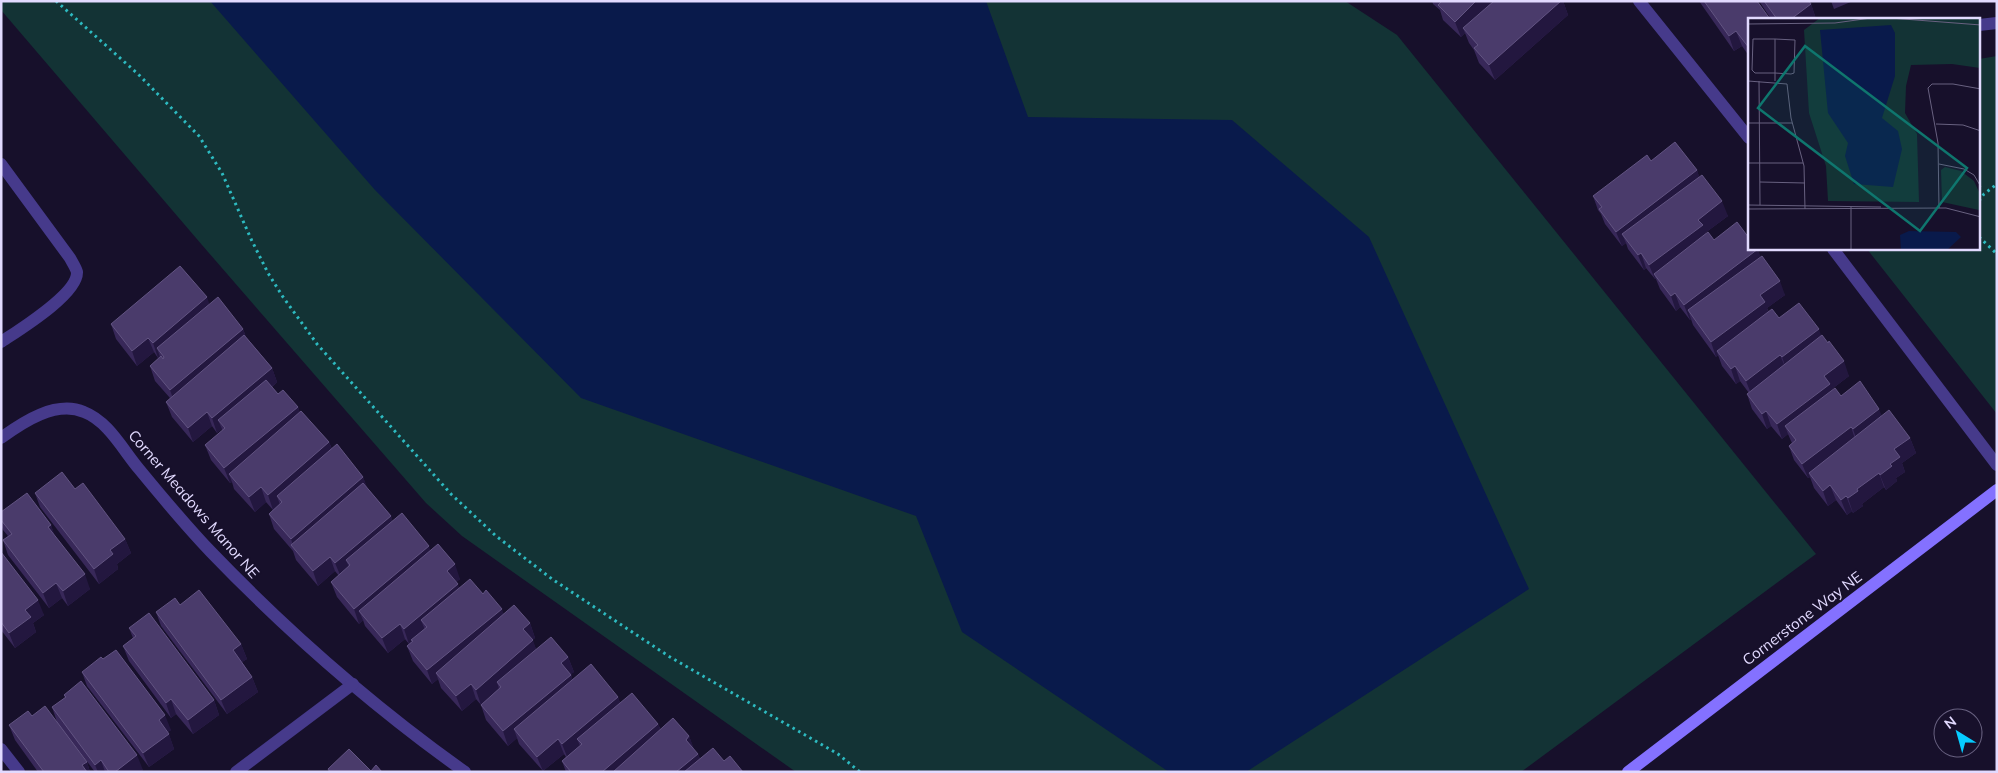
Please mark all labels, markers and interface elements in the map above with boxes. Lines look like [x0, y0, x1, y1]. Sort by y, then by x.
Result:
inset map [1748, 18, 1980, 250]
street label: Corner Meadows Manor NE [124, 426, 264, 582]
street label: Cornerstone Way NE [1739, 567, 1866, 669]
north arrow [1933, 708, 1983, 758]
text: N [1941, 712, 1960, 733]

